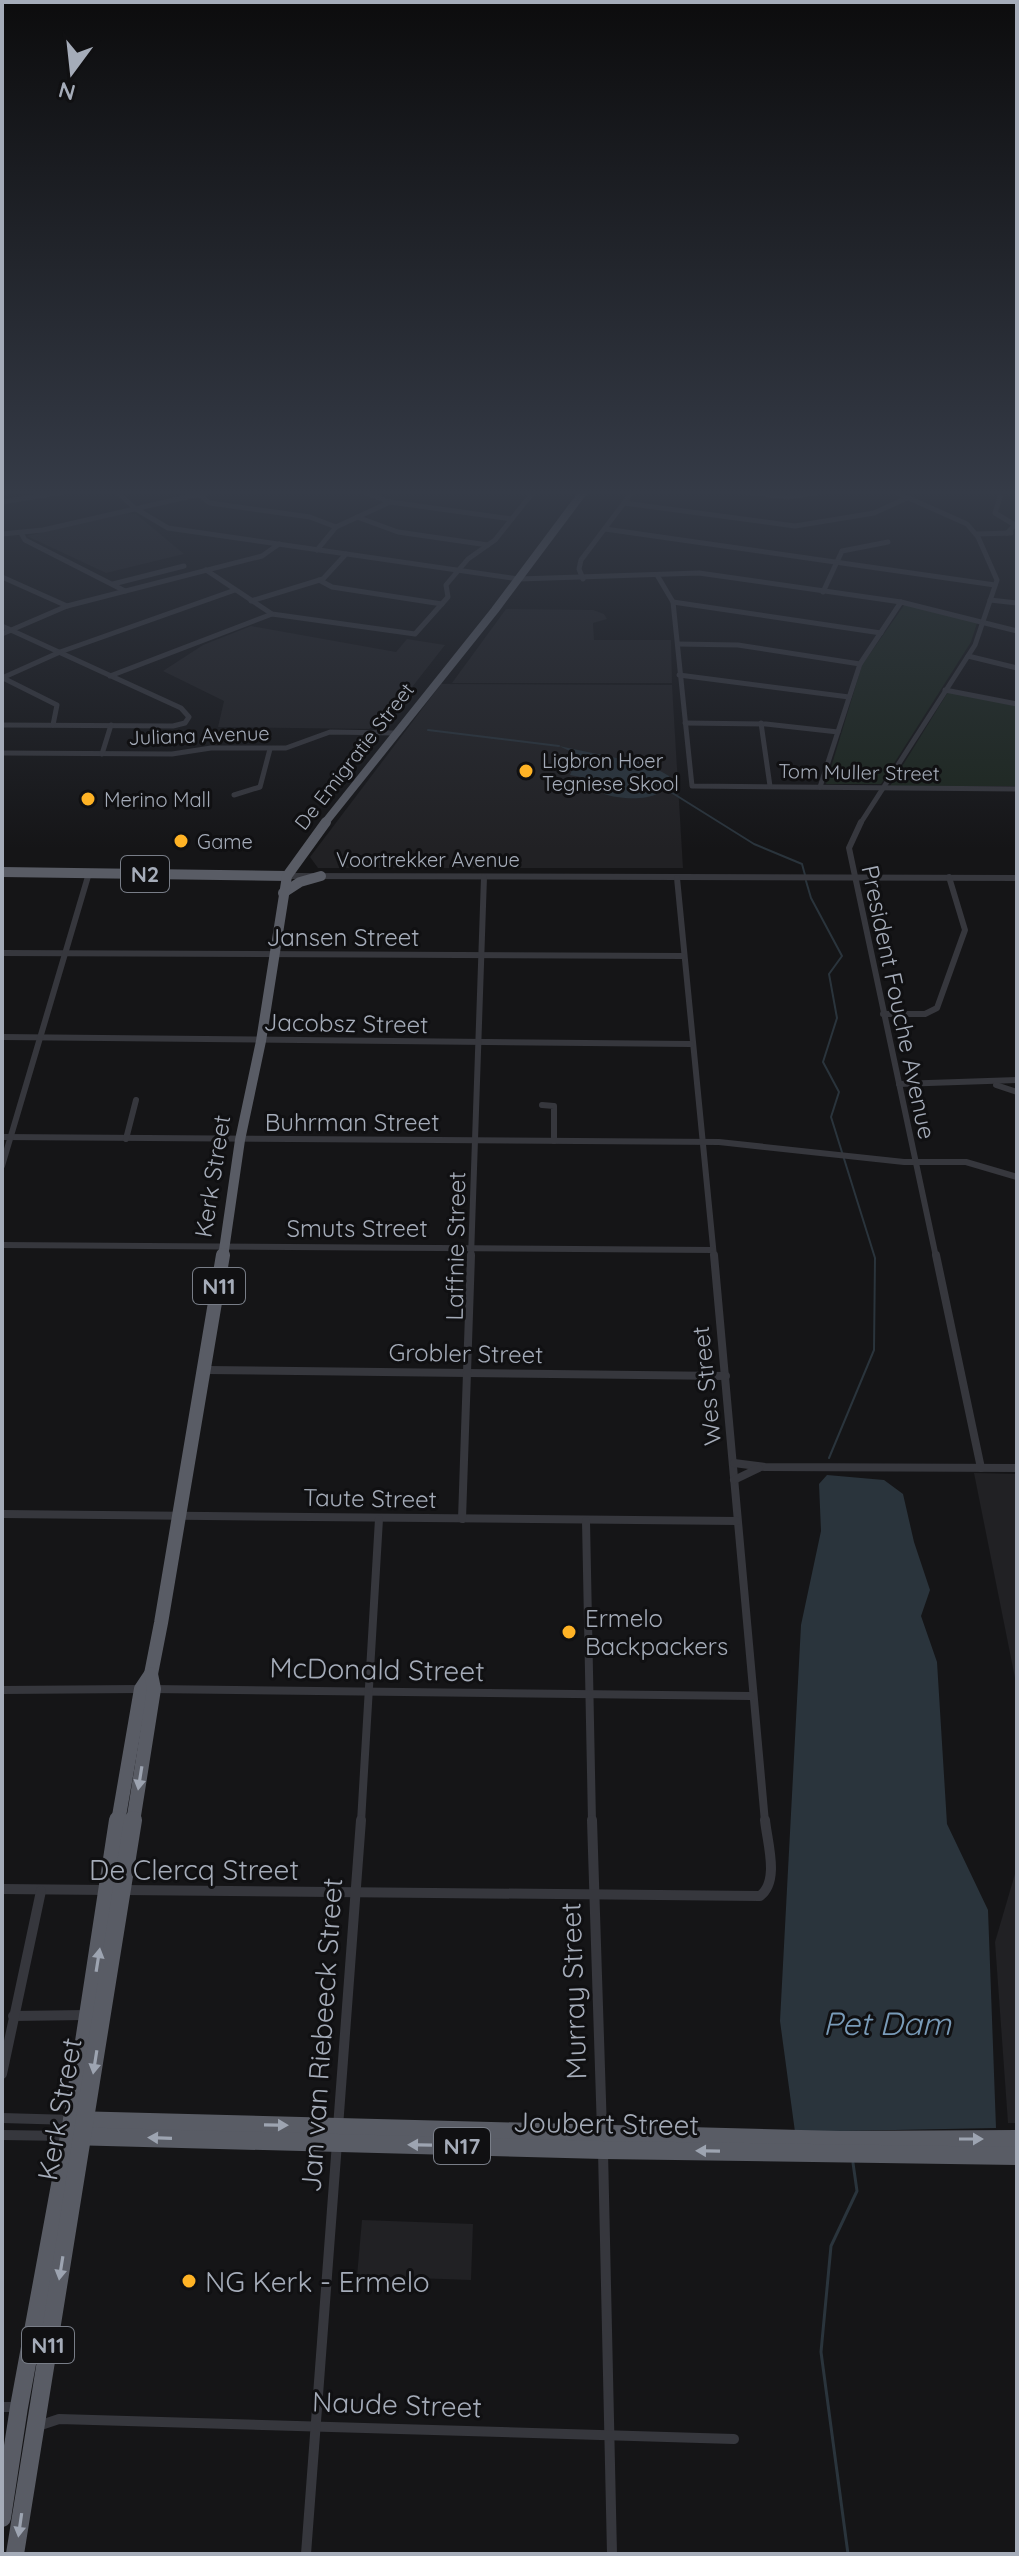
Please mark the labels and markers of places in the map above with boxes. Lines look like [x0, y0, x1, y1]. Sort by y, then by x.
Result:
place label: Ligbron Hoer Tegniese Skool [542, 748, 679, 796]
marker: Ligbron Hoer Tegniese Skool [517, 762, 535, 780]
place label: Merino Mall [104, 787, 211, 812]
marker: Merino Mall [79, 790, 97, 808]
place label: Game [197, 829, 253, 854]
marker: Game [172, 832, 190, 850]
place label: Ermelo Backpackers [585, 1603, 728, 1661]
marker: Ermelo Backpackers [560, 1623, 578, 1641]
place label: NG Kerk - Ermelo [205, 2264, 430, 2299]
marker: NG Kerk - Ermelo [180, 2272, 198, 2290]

